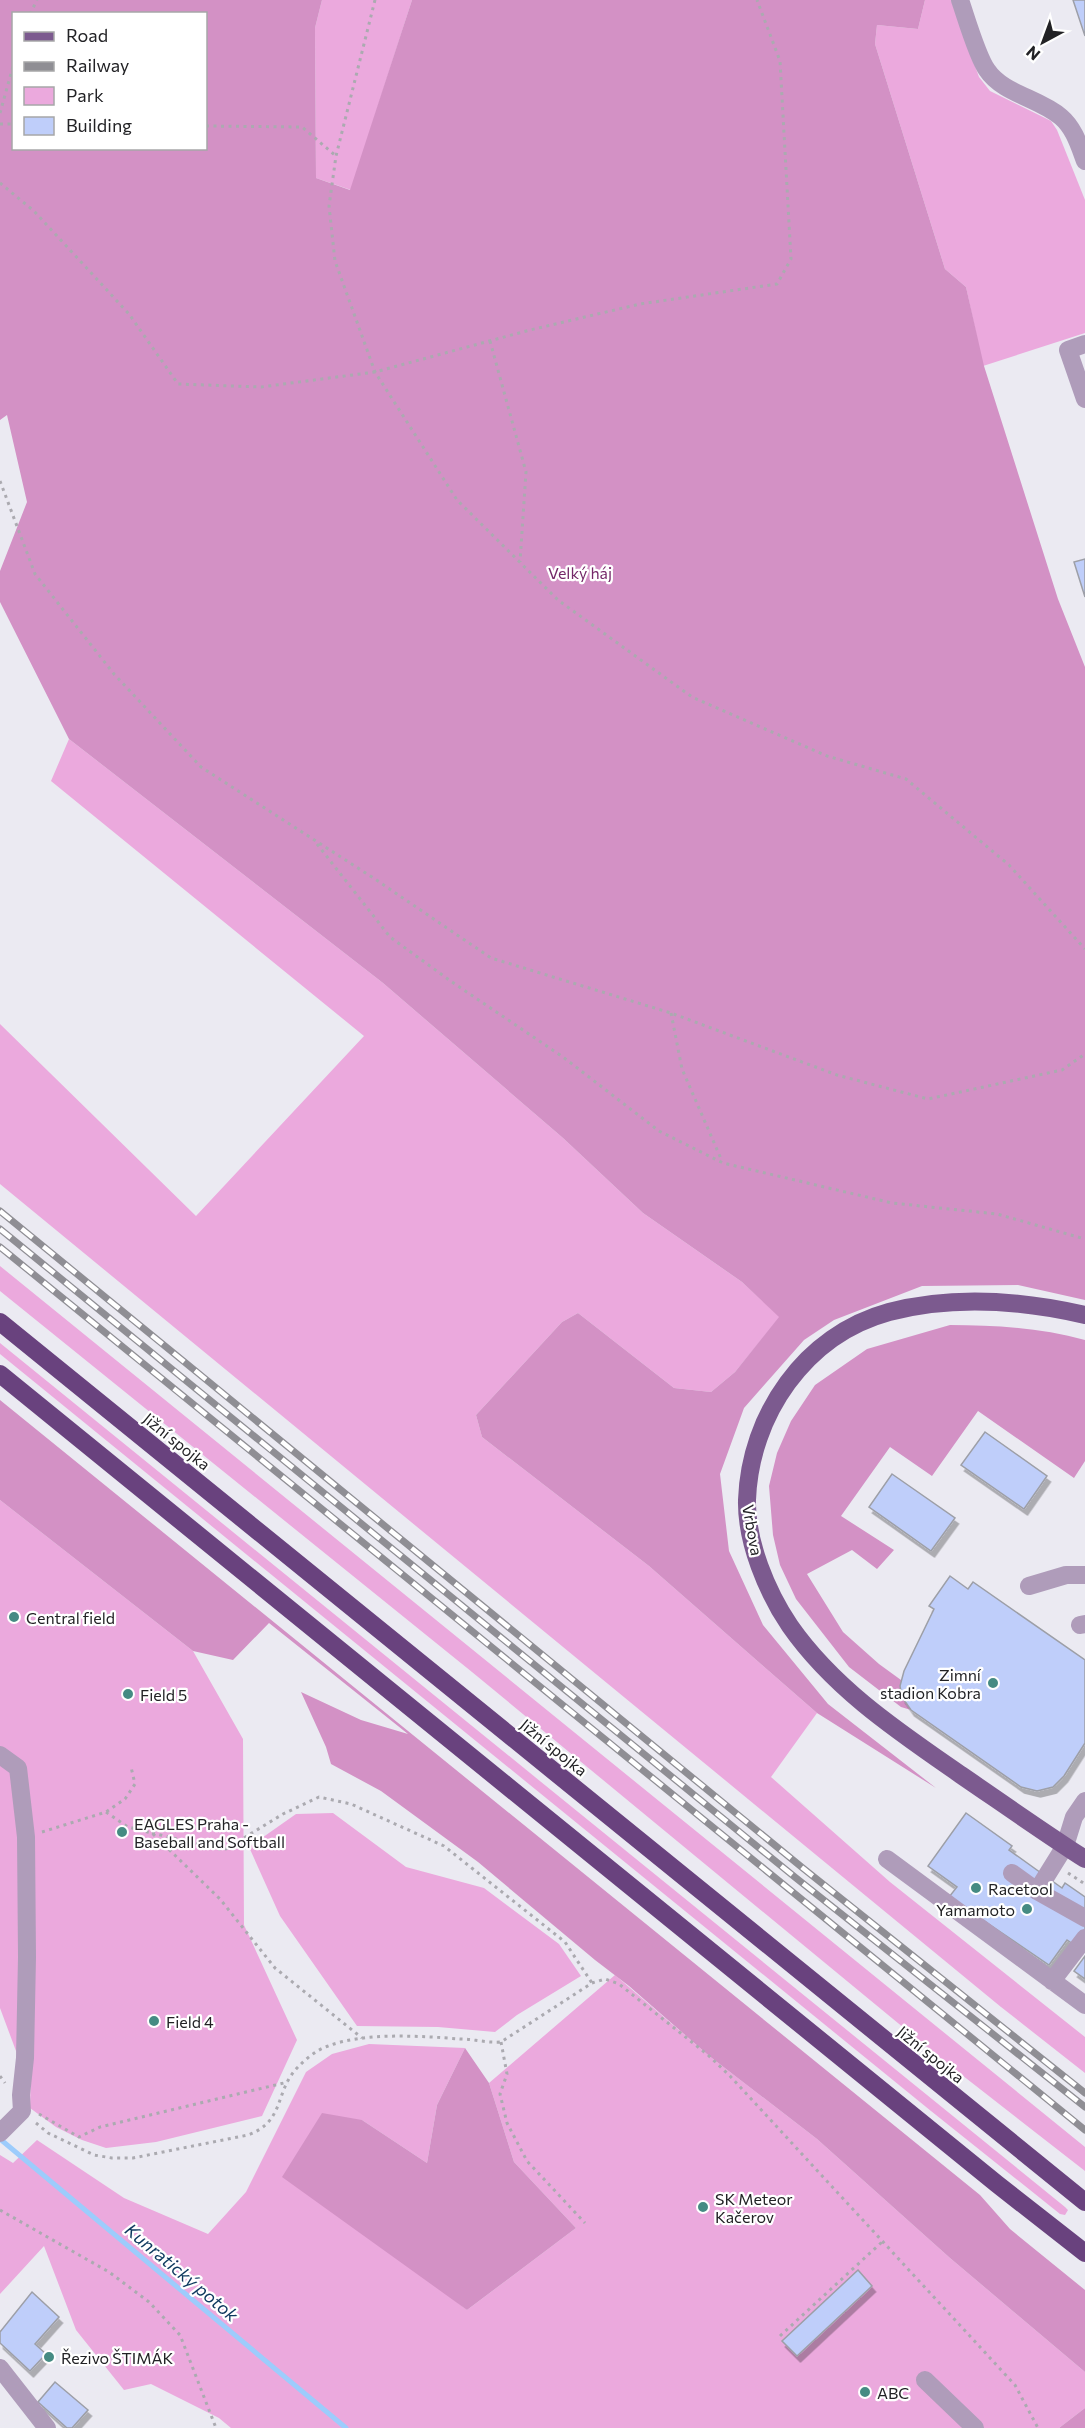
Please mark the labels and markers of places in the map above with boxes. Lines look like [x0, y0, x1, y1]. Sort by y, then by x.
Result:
place label: Central field [26, 1608, 115, 1627]
marker: Central field [7, 1610, 21, 1624]
place label: Zimní stadion Kobra [880, 1665, 982, 1702]
marker: Zimní stadion Kobra [986, 1676, 1000, 1690]
place label: Field 5 [140, 1685, 187, 1704]
marker: Field 5 [121, 1687, 135, 1701]
place label: EAGLES Praha - Baseball and Softball [134, 1814, 285, 1851]
marker: EAGLES Praha - Baseball and Softball [115, 1825, 129, 1839]
place label: Racetool [988, 1879, 1053, 1898]
marker: Racetool [969, 1881, 983, 1895]
place label: Yamamoto [936, 1900, 1015, 1919]
marker: Yamamoto [1020, 1902, 1034, 1916]
place label: Field 4 [166, 2012, 214, 2031]
marker: Field 4 [147, 2014, 161, 2028]
place label: SK Meteor Kačerov [715, 2189, 793, 2226]
marker: SK Meteor Kačerov [696, 2200, 710, 2214]
place label: Řezivo ŠTIMÁK [61, 2348, 174, 2367]
marker: Řezivo ŠTIMÁK [42, 2350, 56, 2364]
place label: ABC [877, 2383, 909, 2402]
marker: ABC [858, 2385, 872, 2399]

